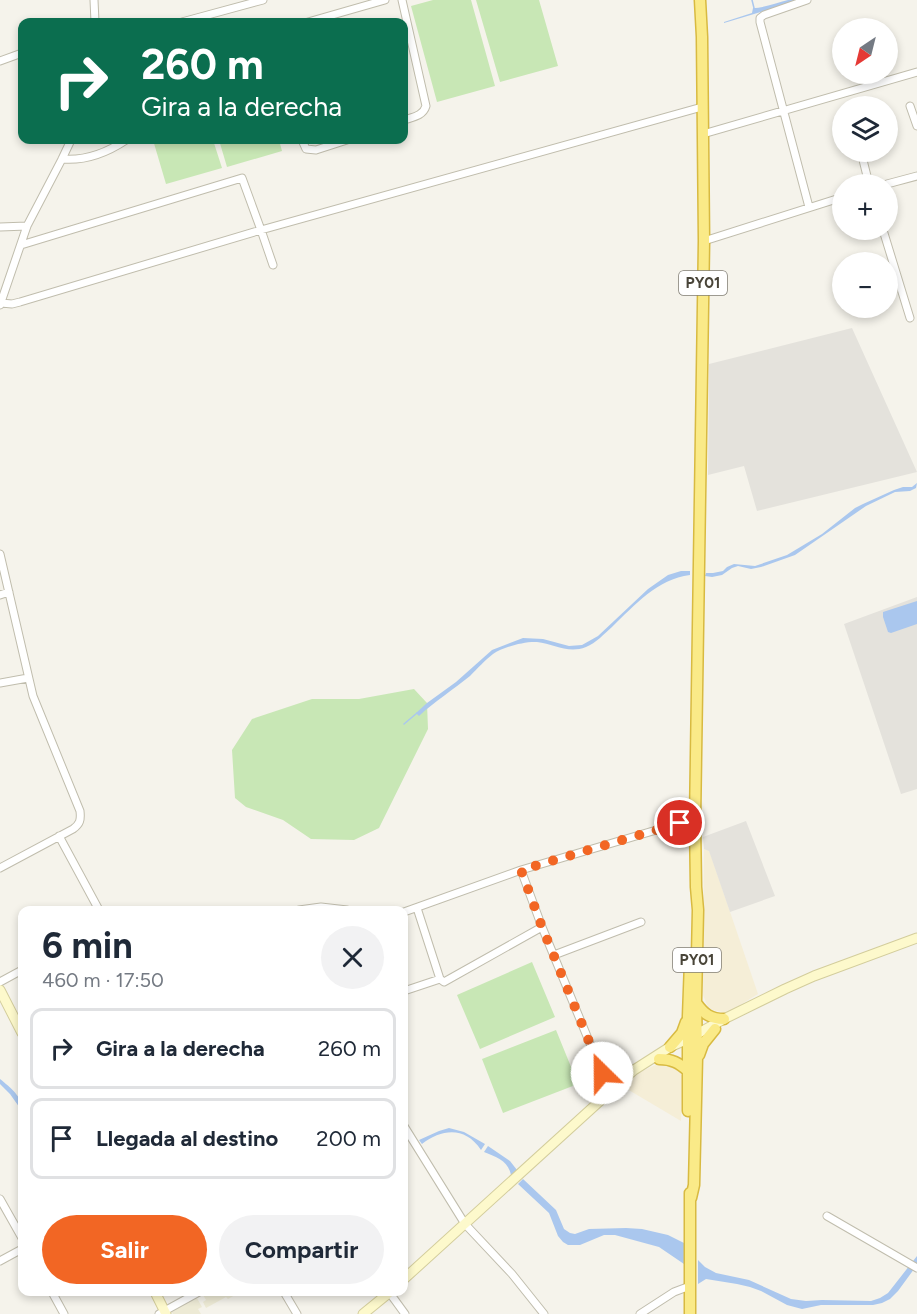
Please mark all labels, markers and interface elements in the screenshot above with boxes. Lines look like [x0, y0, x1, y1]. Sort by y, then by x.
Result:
north arrow [832, 18, 898, 84]
map controls [832, 18, 898, 318]
text: 260 m [141, 39, 264, 90]
icon: right [42, 42, 120, 120]
text: Gira a la derecha [141, 90, 342, 123]
button: layers [832, 96, 898, 162]
button: + [832, 174, 898, 240]
button: − [832, 252, 898, 318]
road number: PY01 [679, 271, 727, 295]
pin [654, 797, 705, 848]
icon: arrive [663, 806, 696, 839]
text: 6 min [42, 924, 133, 967]
button: close [321, 926, 384, 989]
road number: PY01 [673, 948, 721, 972]
text: 460 m · 17:50 [42, 968, 164, 992]
icon: right [45, 1032, 78, 1065]
text: Gira a la derecha [96, 1035, 265, 1062]
text: 260 m [318, 1035, 381, 1062]
position arrow [570, 1041, 634, 1105]
icon: arrive [45, 1122, 78, 1155]
text: Llegada al destino [96, 1125, 278, 1152]
text: 200 m [316, 1125, 381, 1152]
button: Salir [42, 1215, 207, 1284]
button: Compartir [219, 1215, 384, 1284]

